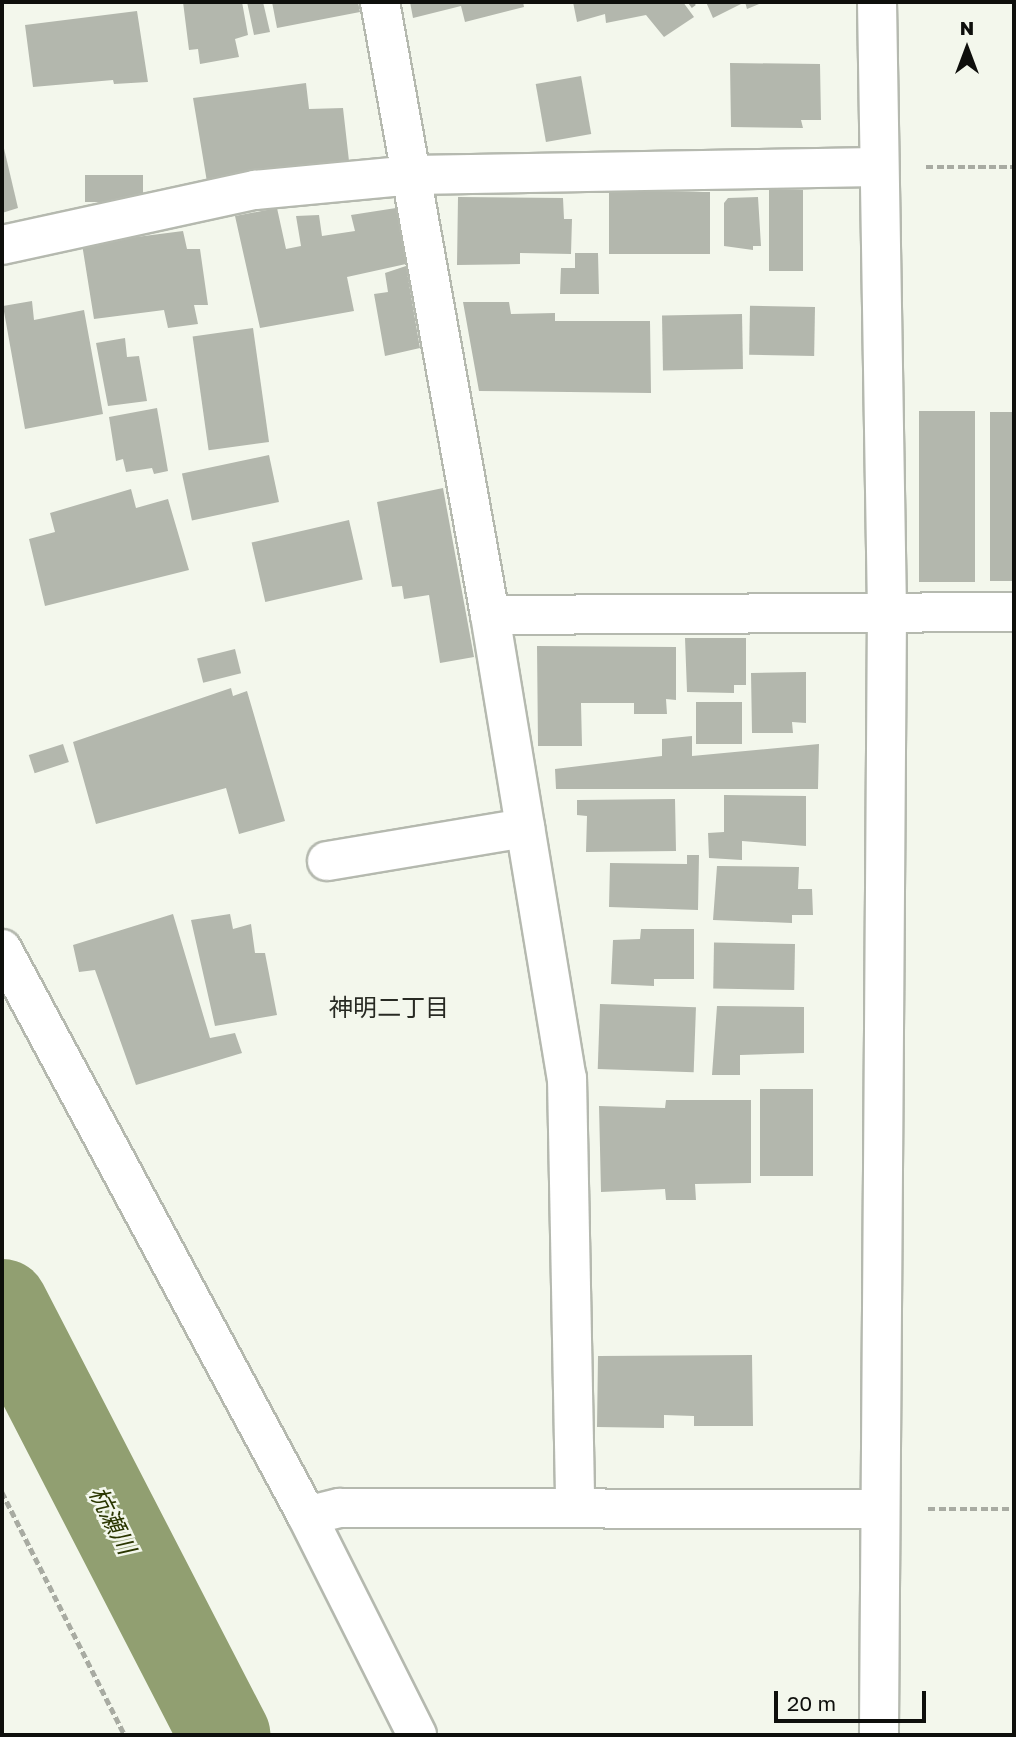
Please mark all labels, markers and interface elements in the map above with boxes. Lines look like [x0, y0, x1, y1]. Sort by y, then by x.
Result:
north arrow [932, 14, 1002, 84]
text: N [960, 16, 974, 39]
district label: 神明二丁目 [329, 993, 449, 1021]
water label: 杭瀬川 [84, 1481, 142, 1559]
scale bar [778, 1678, 930, 1722]
text: 20 m [787, 1690, 836, 1716]

